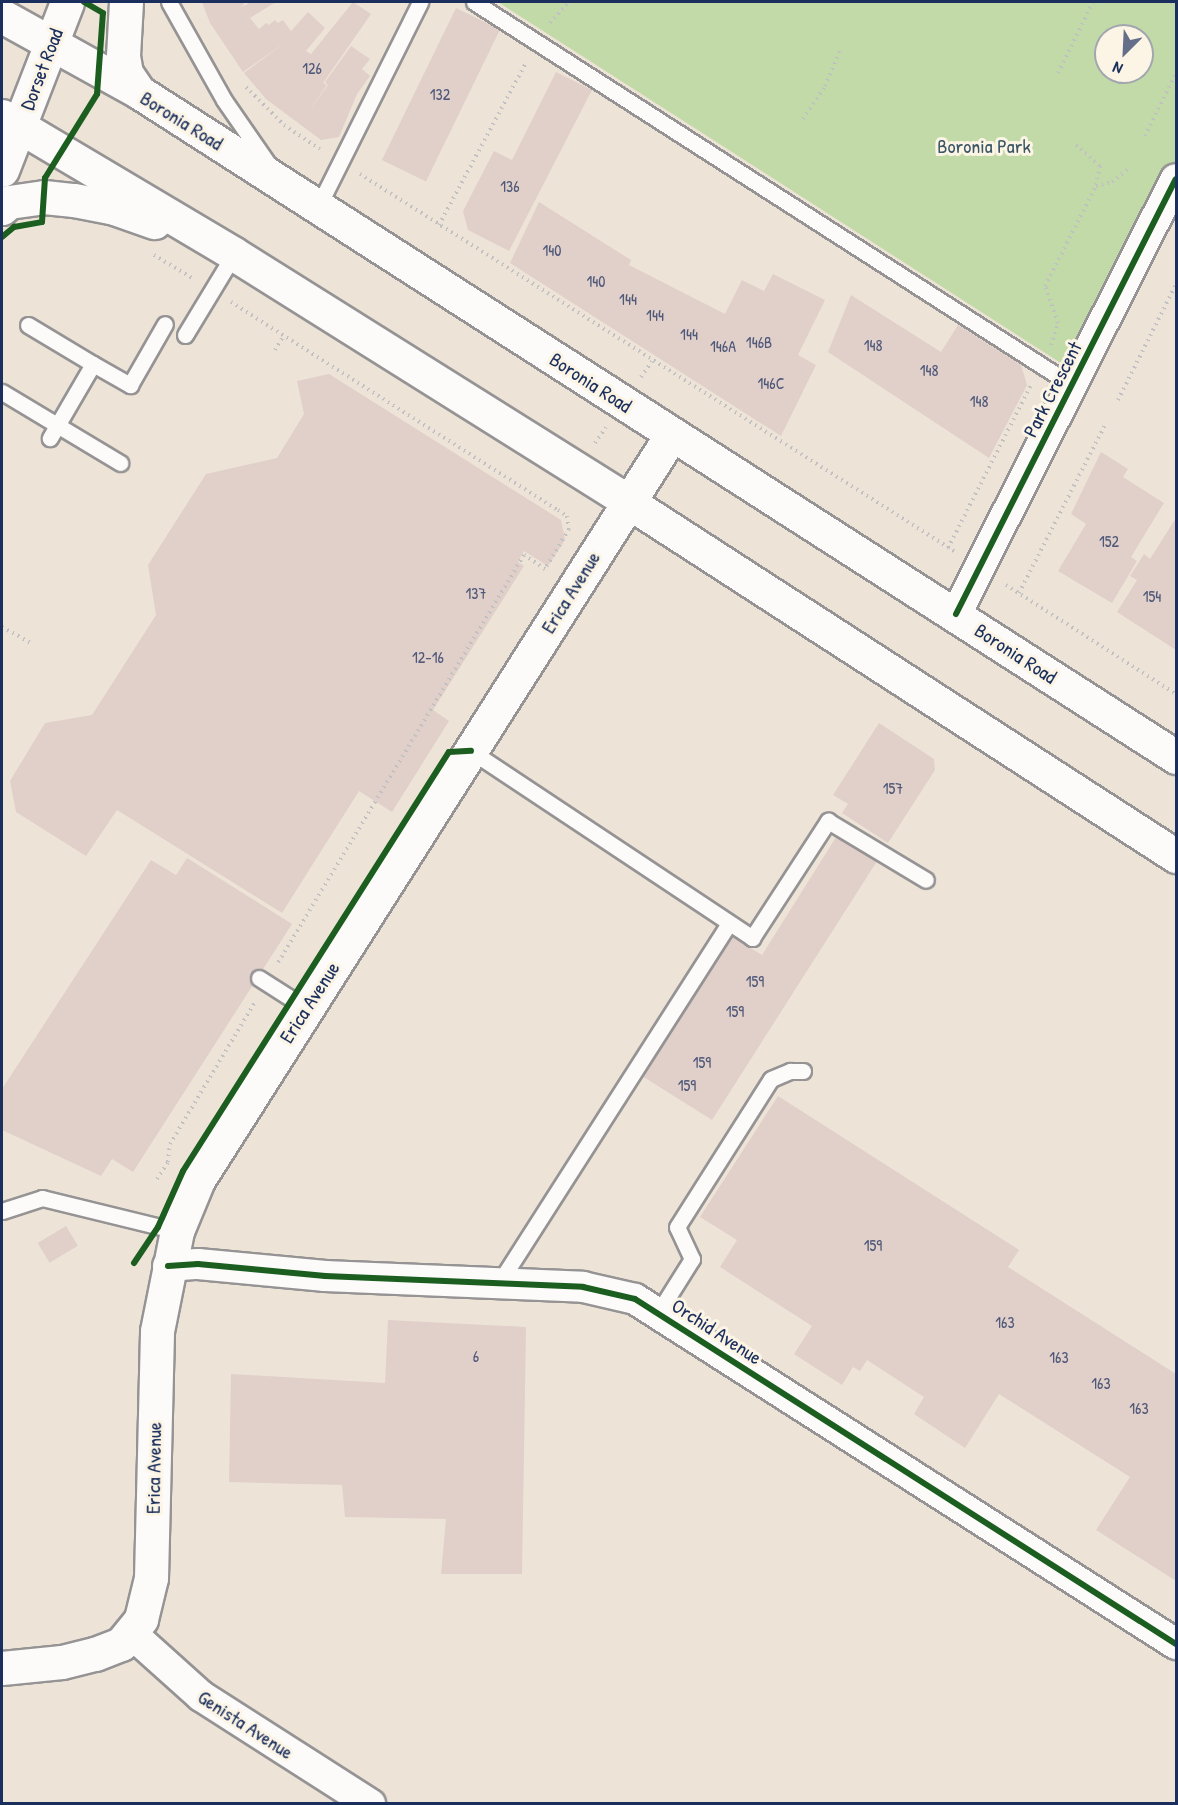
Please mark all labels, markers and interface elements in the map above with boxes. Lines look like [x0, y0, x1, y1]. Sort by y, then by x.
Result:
north arrow [1094, 24, 1154, 84]
street label: Dorset Road [15, 25, 67, 113]
text: N [1109, 57, 1126, 80]
house number: 126 [302, 58, 322, 78]
house number: 132 [430, 84, 450, 104]
street label: Boronia Road [136, 85, 228, 155]
park label: Boronia Park [937, 133, 1031, 157]
house number: 136 [500, 176, 520, 196]
house number: 140 [543, 240, 561, 260]
house number: 140 [587, 271, 605, 291]
house number: 144 [619, 289, 637, 309]
house number: 144 [646, 305, 664, 325]
house number: 144 [680, 324, 698, 344]
house number: 146B [746, 332, 772, 352]
house number: 148 [864, 335, 882, 355]
house number: 146A [710, 336, 736, 356]
street label: Park Crescent [1018, 337, 1086, 441]
street label: Boronia Road [546, 347, 636, 417]
house number: 148 [920, 360, 938, 380]
house number: 146C [758, 373, 784, 393]
house number: 148 [970, 391, 988, 411]
house number: 152 [1099, 531, 1119, 551]
street label: Erica Avenue [535, 547, 605, 637]
house number: 137 [466, 583, 486, 603]
house number: 154 [1143, 586, 1161, 606]
street label: Boronia Road [971, 618, 1061, 688]
house number: 12-16 [412, 647, 444, 667]
house number: 157 [883, 778, 903, 798]
street label: Erica Avenue [274, 957, 344, 1047]
house number: 159 [746, 971, 764, 991]
house number: 159 [726, 1001, 744, 1021]
house number: 159 [693, 1052, 711, 1072]
house number: 159 [678, 1075, 696, 1095]
house number: 159 [864, 1235, 882, 1255]
street label: Orchid Avenue [667, 1293, 767, 1369]
house number: 163 [995, 1312, 1015, 1332]
house number: 6 [473, 1346, 479, 1366]
house number: 163 [1049, 1347, 1069, 1367]
house number: 163 [1091, 1373, 1111, 1393]
house number: 163 [1129, 1398, 1149, 1418]
street label: Erica Avenue [140, 1422, 166, 1514]
street label: Genista Avenue [194, 1684, 298, 1764]

